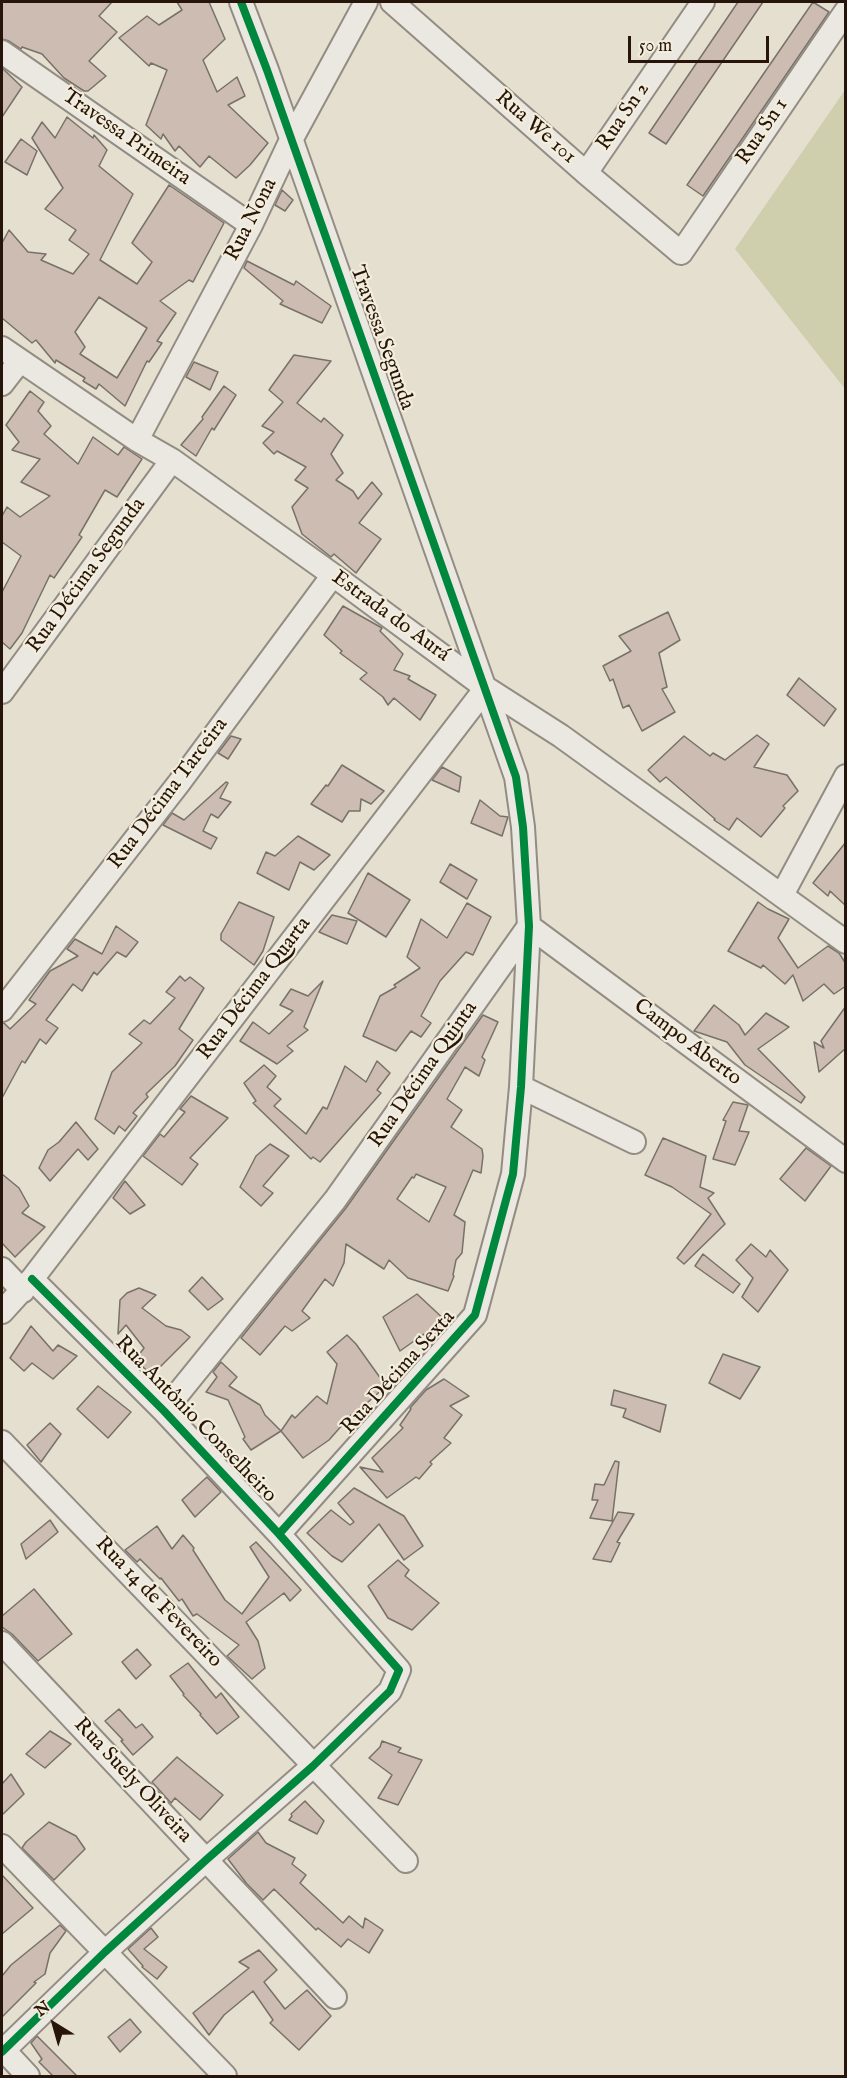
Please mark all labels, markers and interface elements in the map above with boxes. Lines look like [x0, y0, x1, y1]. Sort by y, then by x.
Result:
scale bar [631, 24, 772, 62]
text: 50 m [639, 35, 672, 58]
street label: Rua Sn 2 [592, 78, 656, 156]
street label: Travessa Primeira [57, 84, 195, 192]
street label: Rua We 101 [489, 86, 581, 170]
street label: Rua Sn 1 [732, 94, 794, 170]
street label: Rua Nona [220, 174, 284, 266]
street label: Travessa Segunda [343, 262, 419, 414]
street label: Rua Décima Segunda [22, 494, 152, 658]
street label: Estrada do Aurá [326, 566, 454, 668]
street label: Rua Décima Tarceira [104, 713, 234, 875]
street label: Rua Décima Quarta [193, 912, 317, 1066]
street label: Campo Aberto [628, 994, 746, 1092]
street label: Rua Décima Quinta [364, 997, 484, 1153]
street label: Rua Décima Sexta [337, 1306, 461, 1440]
street label: Rua Antônio Conselheiro [109, 1331, 281, 1509]
street label: Rua 14 de Fevereiro [89, 1532, 227, 1674]
street label: Rua Suely Oliveira [68, 1713, 196, 1849]
north arrow [24, 1994, 84, 2054]
text: N [32, 1997, 55, 2022]

